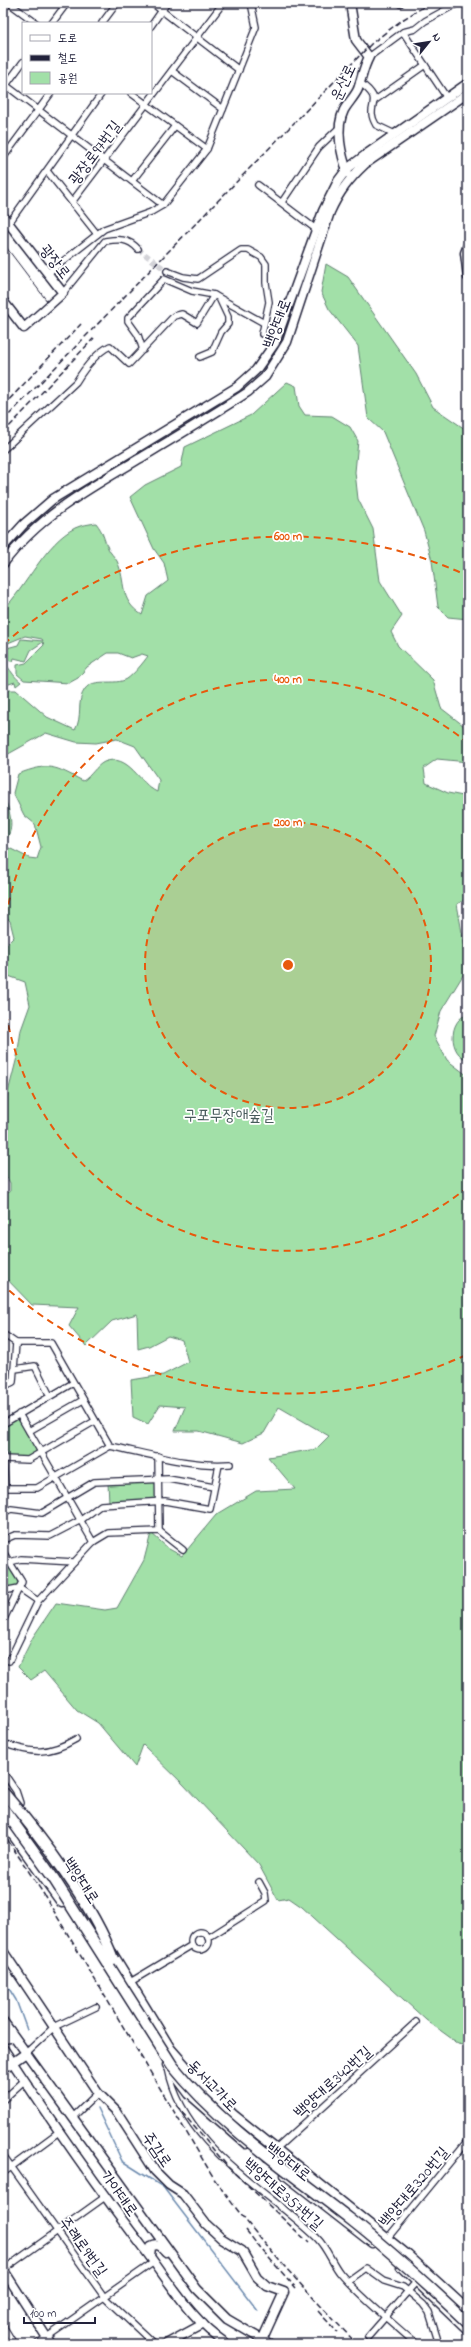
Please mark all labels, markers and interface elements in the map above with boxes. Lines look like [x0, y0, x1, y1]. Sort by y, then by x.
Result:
legend [22, 22, 152, 94]
north arrow [409, 22, 449, 62]
text: 도로 [58, 30, 77, 48]
text: N [428, 30, 446, 45]
text: 철도 [58, 50, 77, 68]
street label: 운산로 [325, 60, 363, 105]
text: 공원 [58, 70, 77, 88]
street label: 광장로97번길 [63, 116, 128, 191]
street label: 광장로 [33, 240, 76, 285]
street label: 백양대로 [257, 295, 298, 352]
text: 600 m [273, 528, 303, 546]
text: 400 m [273, 671, 302, 689]
text: 200 m [273, 814, 303, 832]
centre of rings [281, 958, 295, 972]
park label: 구포무장애숲길 [184, 1104, 274, 1128]
street label: 백양대로 [56, 1853, 104, 1909]
street label: 백양대로342번길 [289, 2041, 378, 2124]
street label: 동서고가로 [181, 2055, 243, 2118]
street label: 주감로 [135, 2127, 177, 2173]
street label: 백양대로 [260, 2137, 315, 2188]
street label: 백양대로320번길 [374, 2142, 456, 2233]
street label: 백양대로357번길 [237, 2153, 328, 2236]
street label: 가야대로 [94, 2166, 143, 2222]
street label: 주례로9번길 [52, 2212, 112, 2282]
scale bar [24, 2299, 95, 2325]
text: 100 m [30, 2305, 57, 2323]

